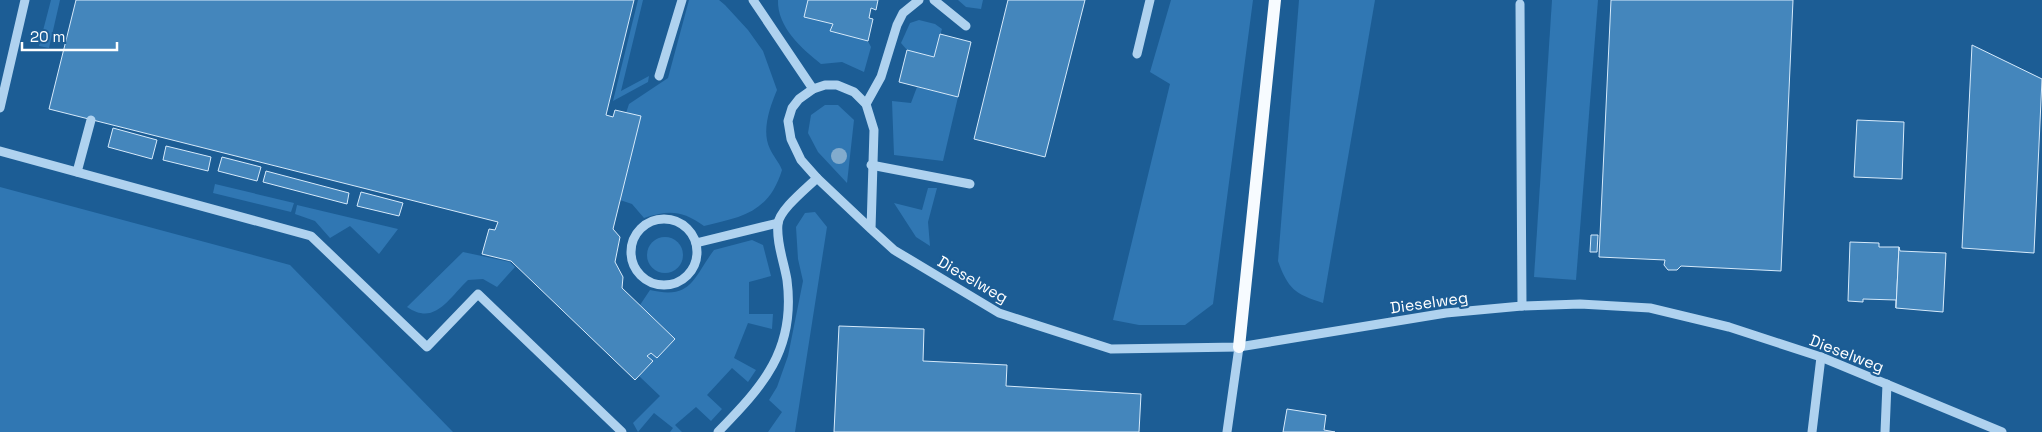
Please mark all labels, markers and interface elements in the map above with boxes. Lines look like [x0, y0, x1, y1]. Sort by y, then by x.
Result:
scale bar [22, 20, 118, 52]
text: 20 m [30, 27, 65, 46]
street label: Dieselweg [934, 251, 1012, 308]
street label: Dieselweg [1389, 287, 1469, 318]
street label: Dieselweg [1807, 330, 1887, 377]

